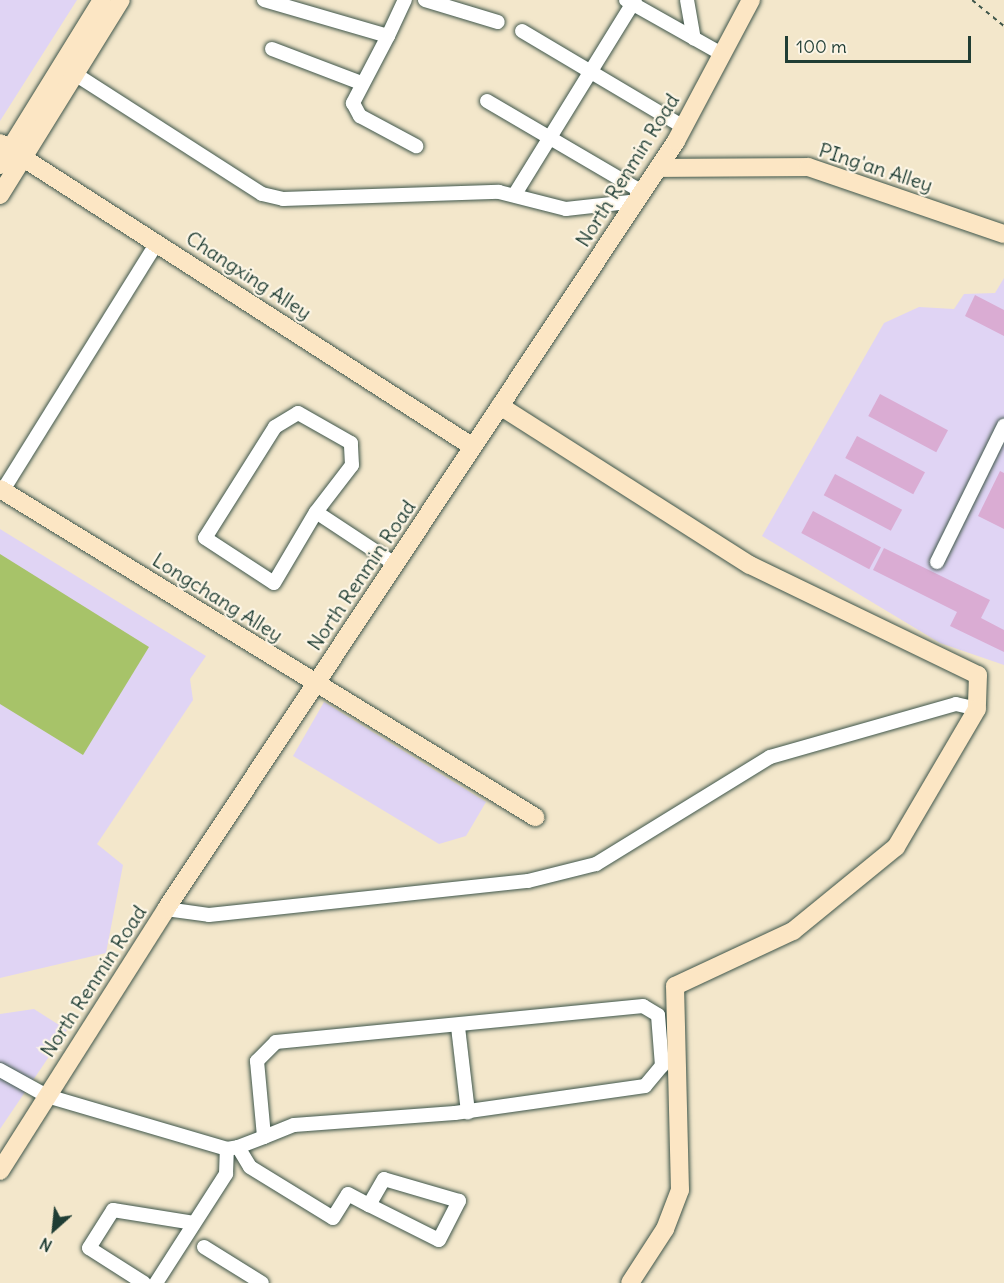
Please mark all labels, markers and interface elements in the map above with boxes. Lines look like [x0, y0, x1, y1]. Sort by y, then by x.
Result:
scale bar [788, 24, 974, 62]
text: 100 m [796, 35, 847, 58]
street label: North Renmin Road [570, 89, 684, 251]
street label: PIng'an Alley [816, 137, 936, 197]
street label: Changxing Alley [182, 226, 316, 324]
street label: North Renmin Road [302, 495, 420, 655]
street label: Longchang Alley [148, 547, 288, 647]
street label: North Renmin Road [35, 901, 151, 1061]
north arrow [24, 1199, 84, 1259]
text: N [36, 1234, 55, 1256]

